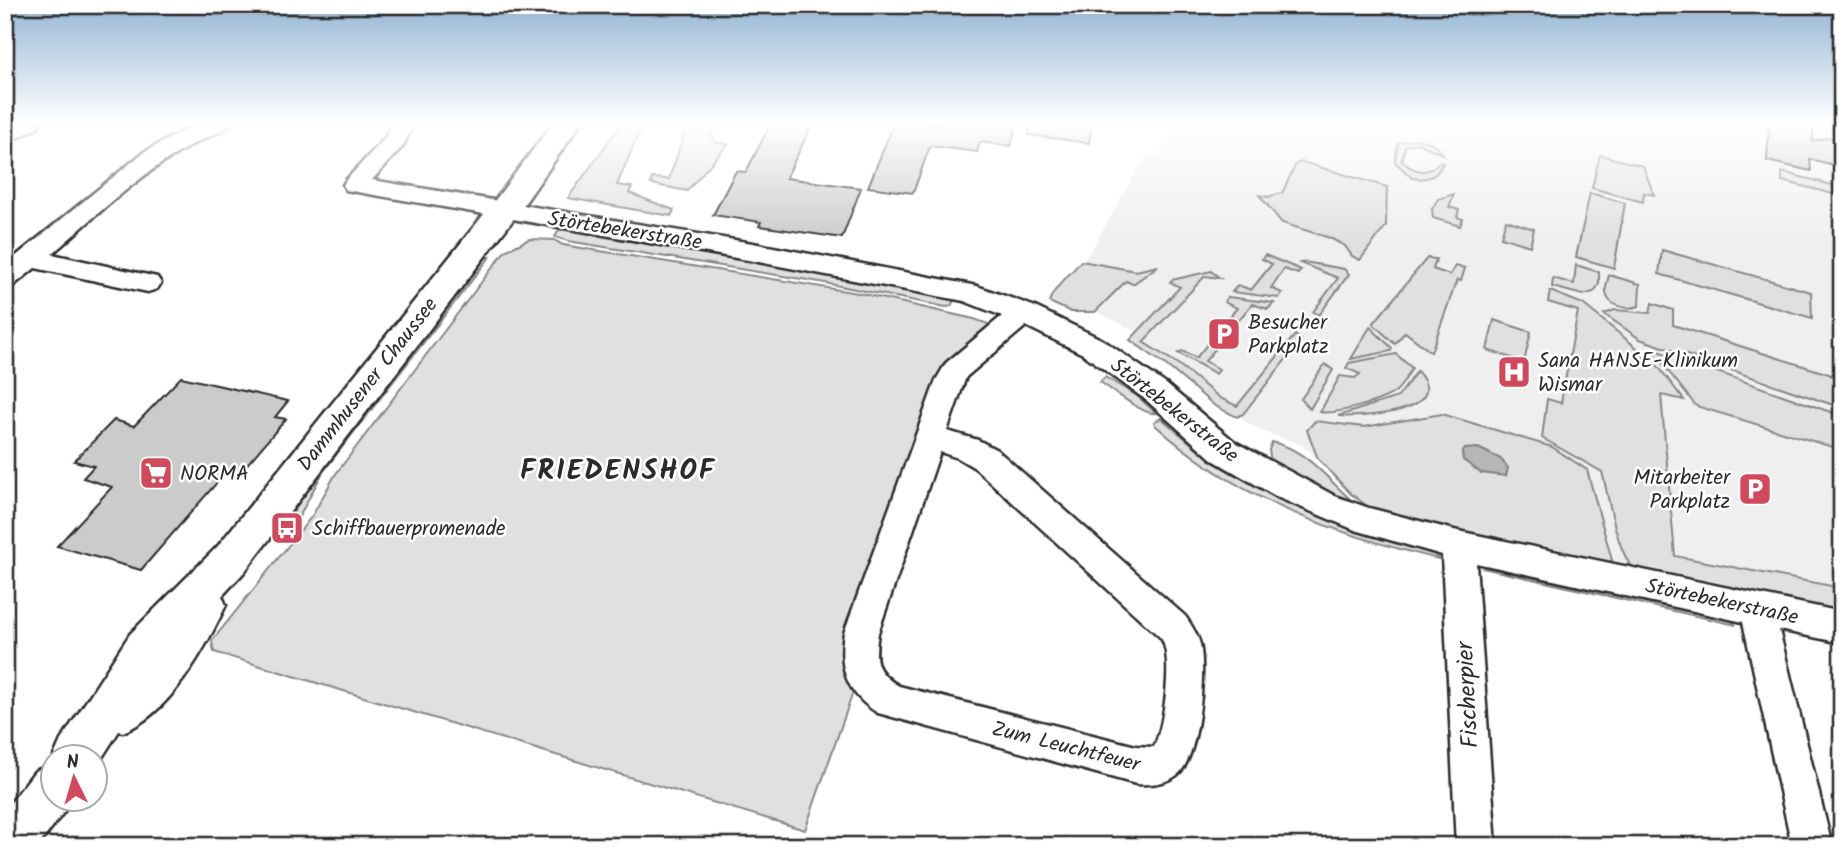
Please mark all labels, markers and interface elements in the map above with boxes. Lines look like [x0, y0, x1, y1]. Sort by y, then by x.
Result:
street label: Störtebekerstraße [545, 203, 705, 260]
street label: Dammhusener Chaussee [290, 290, 447, 479]
place label: Besucher Parkplatz [1248, 307, 1328, 364]
parking icon: Besucher Parkplatz [1205, 315, 1243, 353]
place label: Sana HANSE-Klinikum Wismar [1538, 345, 1738, 402]
street label: Störtebekerstraße [1103, 350, 1246, 472]
hospital icon: Sana HANSE-Klinikum Wismar [1495, 353, 1533, 391]
district label: FRIEDENSHOF [520, 449, 716, 494]
supermarket icon: NORMA [137, 454, 175, 492]
place label: NORMA [180, 458, 249, 491]
place label: Mitarbeiter Parkplatz [1634, 462, 1731, 519]
parking icon: Mitarbeiter Parkplatz [1736, 470, 1774, 508]
bus stop icon: Schiffbauerpromenade [268, 509, 306, 547]
place label: Schiffbauerpromenade [312, 513, 506, 546]
street label: Störtebekerstraße [1642, 570, 1802, 635]
street label: Fischerpier [1446, 639, 1491, 749]
street label: Zum Leuchtfeuer [988, 713, 1144, 782]
north arrow [38, 742, 108, 812]
text: N [65, 748, 80, 779]

